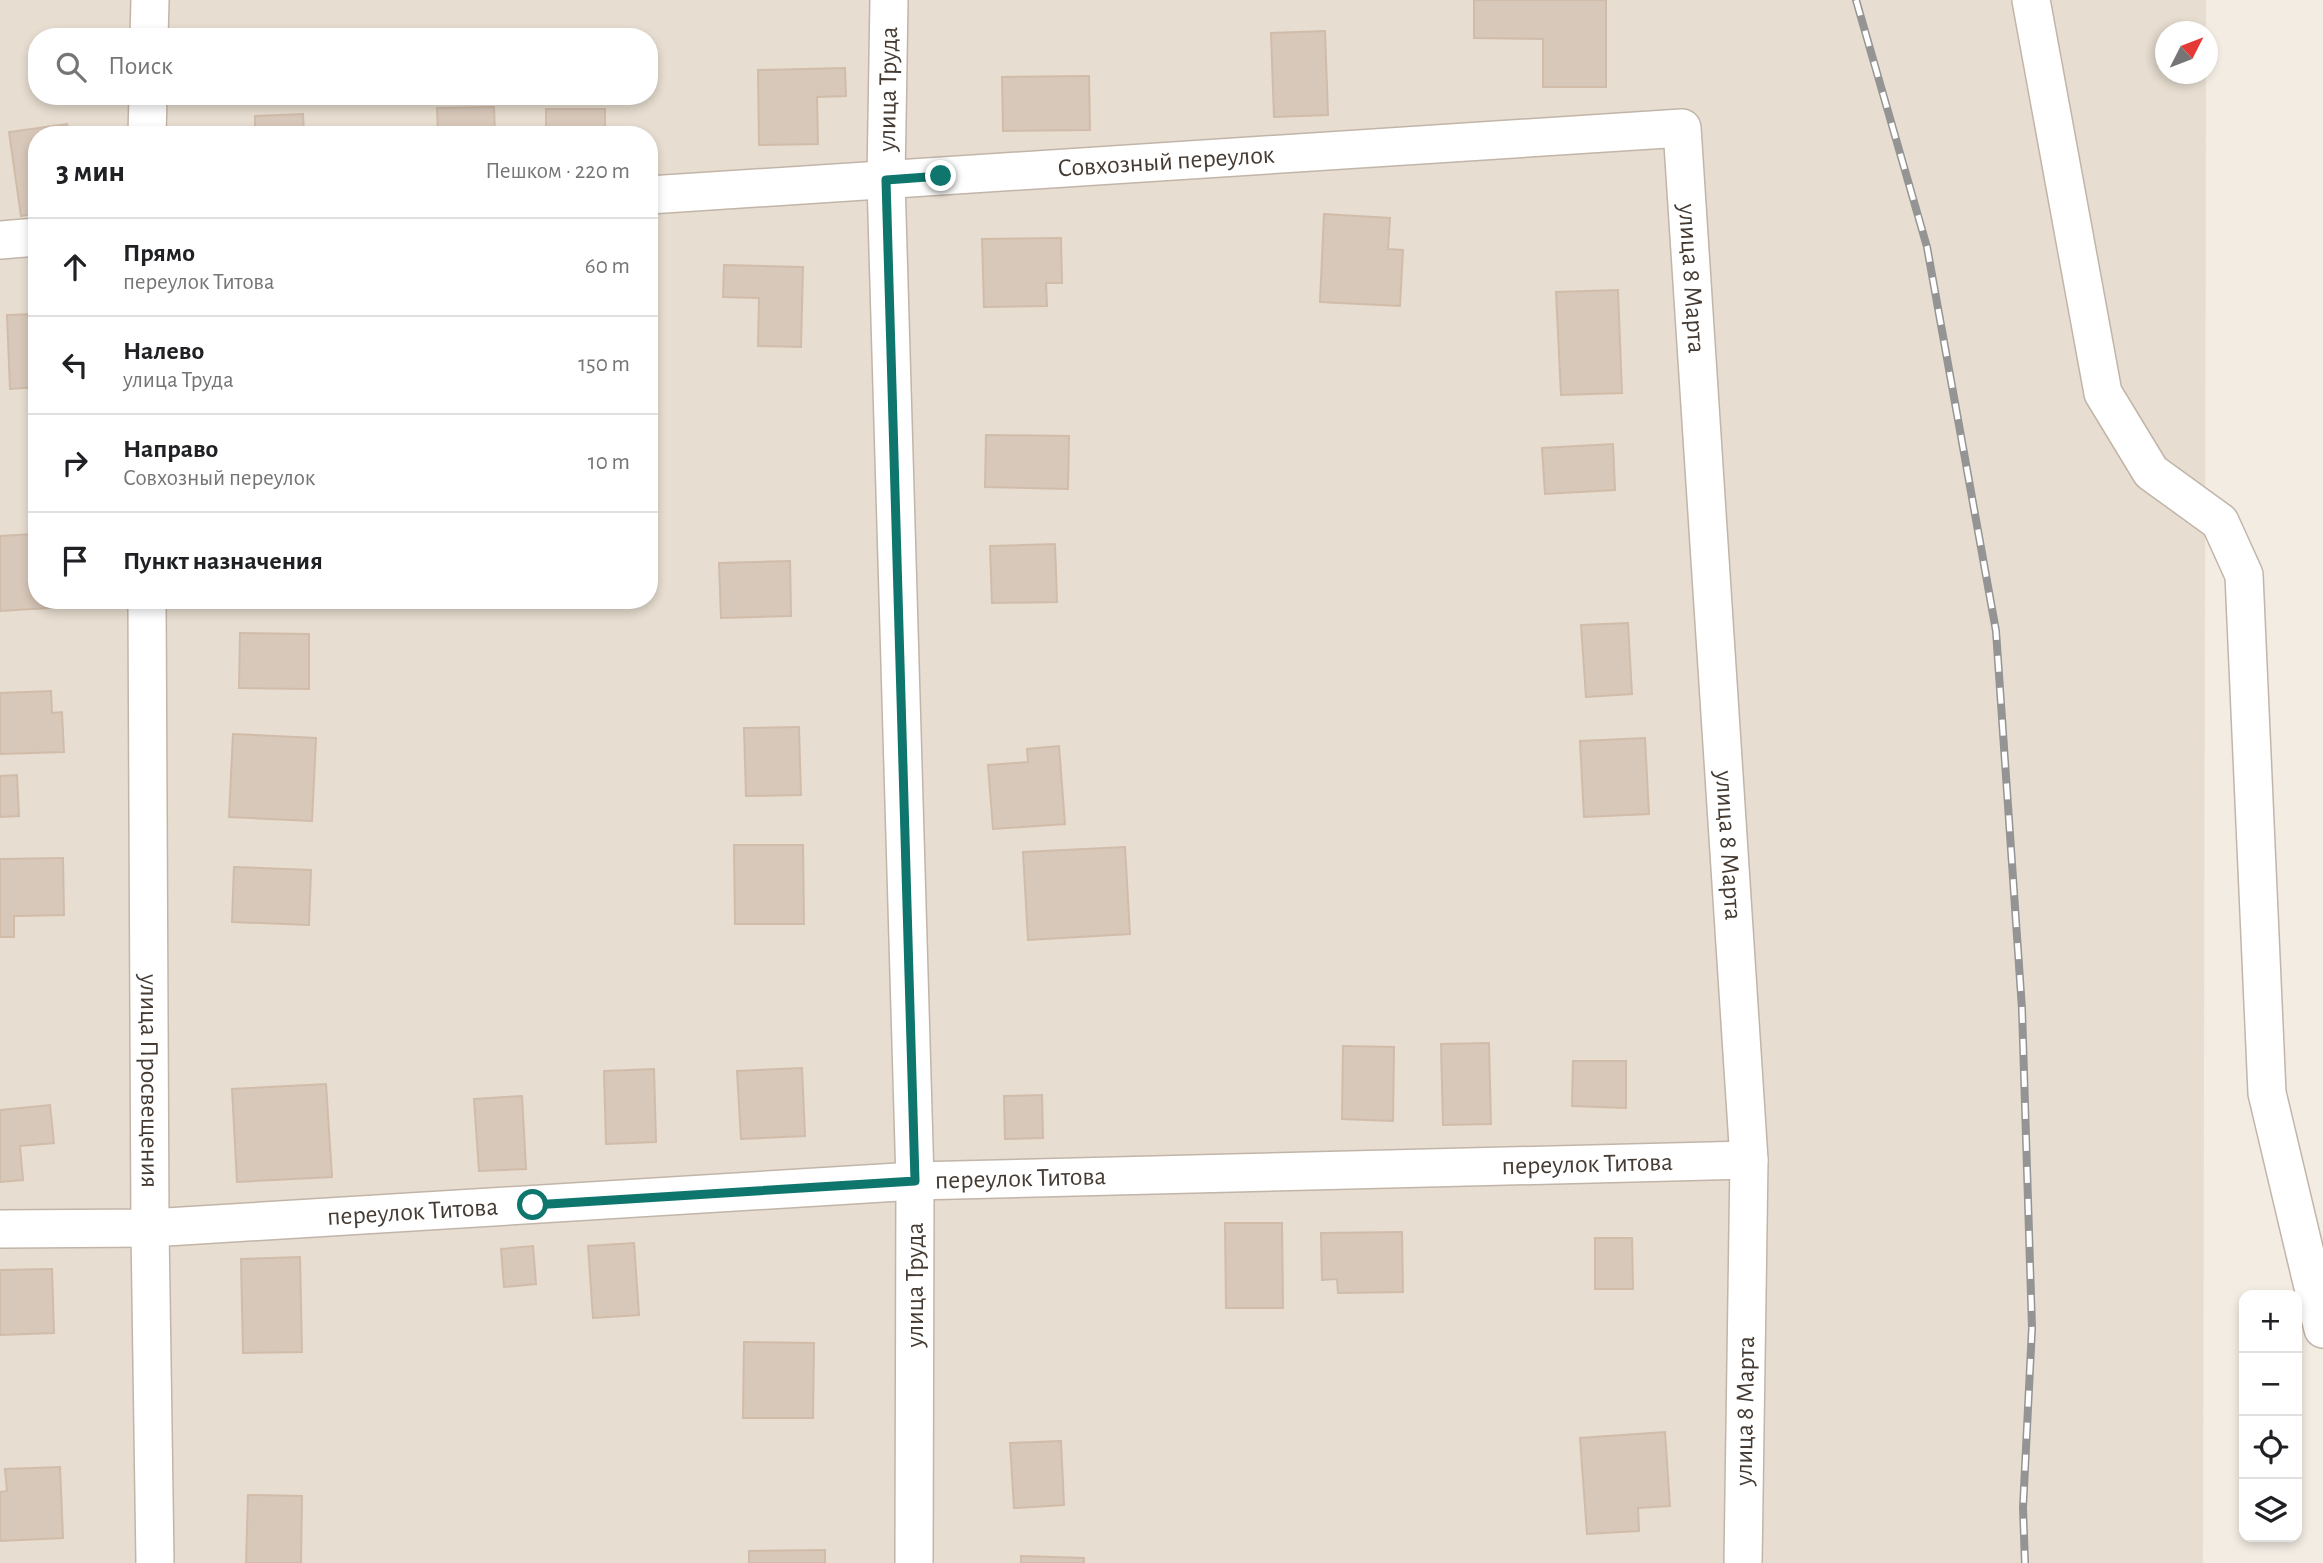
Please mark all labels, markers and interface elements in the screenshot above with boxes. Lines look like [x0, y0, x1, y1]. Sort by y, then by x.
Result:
north arrow [2155, 21, 2218, 84]
street label: улица Труда [874, 26, 902, 153]
search box [28, 28, 658, 105]
icon: search [52, 48, 90, 86]
text: Поиск [108, 53, 173, 79]
street label: Совхозный переулок [1057, 141, 1275, 181]
text: 3 мин [56, 157, 125, 187]
text: Пешком · 220 m [485, 160, 630, 183]
route end [925, 160, 956, 191]
street label: улица 8 Марта [1674, 202, 1710, 354]
text: Прямо [123, 240, 195, 266]
icon: ahead [56, 248, 94, 286]
text: 60 m [585, 255, 630, 278]
text: переулок Титова [123, 271, 275, 294]
text: Налево [123, 338, 204, 364]
icon: left [56, 346, 94, 384]
text: 150 m [578, 353, 630, 376]
text: улица Труда [123, 369, 234, 392]
text: Направо [123, 436, 218, 462]
icon: right [56, 444, 94, 482]
text: 10 m [588, 451, 630, 474]
text: Совхозный переулок [123, 467, 315, 490]
icon: arrive [56, 542, 94, 580]
text: Пункт назначения [123, 548, 323, 574]
street label: улица 8 Марта [1711, 769, 1746, 921]
street label: улица Просвещения [136, 973, 163, 1188]
street label: переулок Титова [1501, 1149, 1673, 1179]
street label: переулок Титова [935, 1163, 1107, 1193]
route start [517, 1189, 548, 1220]
street label: переулок Титова [326, 1194, 499, 1230]
street label: улица Труда [902, 1222, 928, 1349]
map controls [2239, 1290, 2302, 1542]
button: + [2239, 1290, 2302, 1353]
street label: улица 8 Марта [1731, 1336, 1759, 1487]
button: − [2239, 1353, 2302, 1416]
button: locate [2239, 1416, 2302, 1479]
button: layers [2239, 1479, 2302, 1542]

